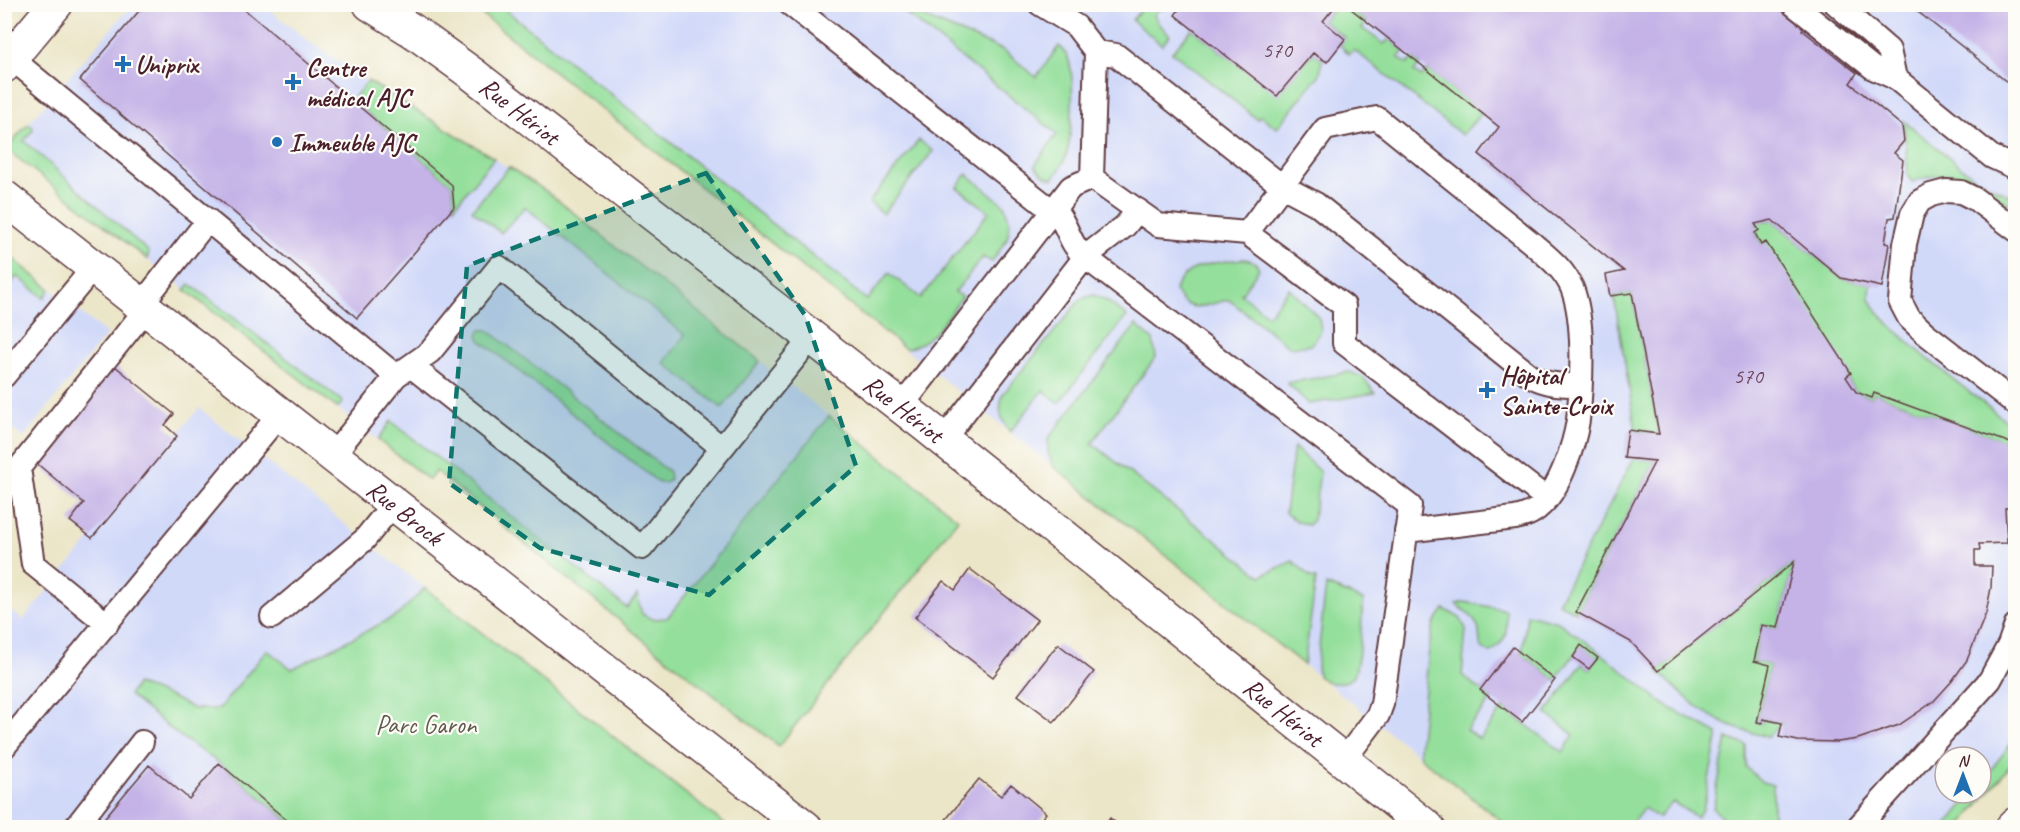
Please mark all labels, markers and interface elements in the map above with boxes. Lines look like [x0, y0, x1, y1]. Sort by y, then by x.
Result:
house number: 570 [1262, 36, 1294, 64]
place label: Uniprix [135, 48, 200, 81]
place label: Centre médical AJC [306, 51, 414, 114]
marker: Uniprix [116, 57, 130, 71]
street label: Rue Hériot [473, 70, 568, 154]
marker: Centre médical AJC [284, 73, 302, 91]
place label: Immeuble AJC [289, 126, 419, 159]
marker: Immeuble AJC [270, 135, 284, 149]
place label: Hôpital Sainte-Croix [1500, 359, 1614, 422]
house number: 570 [1733, 362, 1765, 390]
street label: Rue Hériot [857, 367, 952, 452]
marker: Hôpital Sainte-Croix [1478, 381, 1496, 399]
street label: Rue Brock [360, 473, 451, 554]
street label: Rue Hériot [1236, 671, 1331, 756]
park label: Parc Garon [376, 708, 478, 741]
north arrow [1933, 745, 1993, 805]
text: N [1958, 751, 1971, 771]

